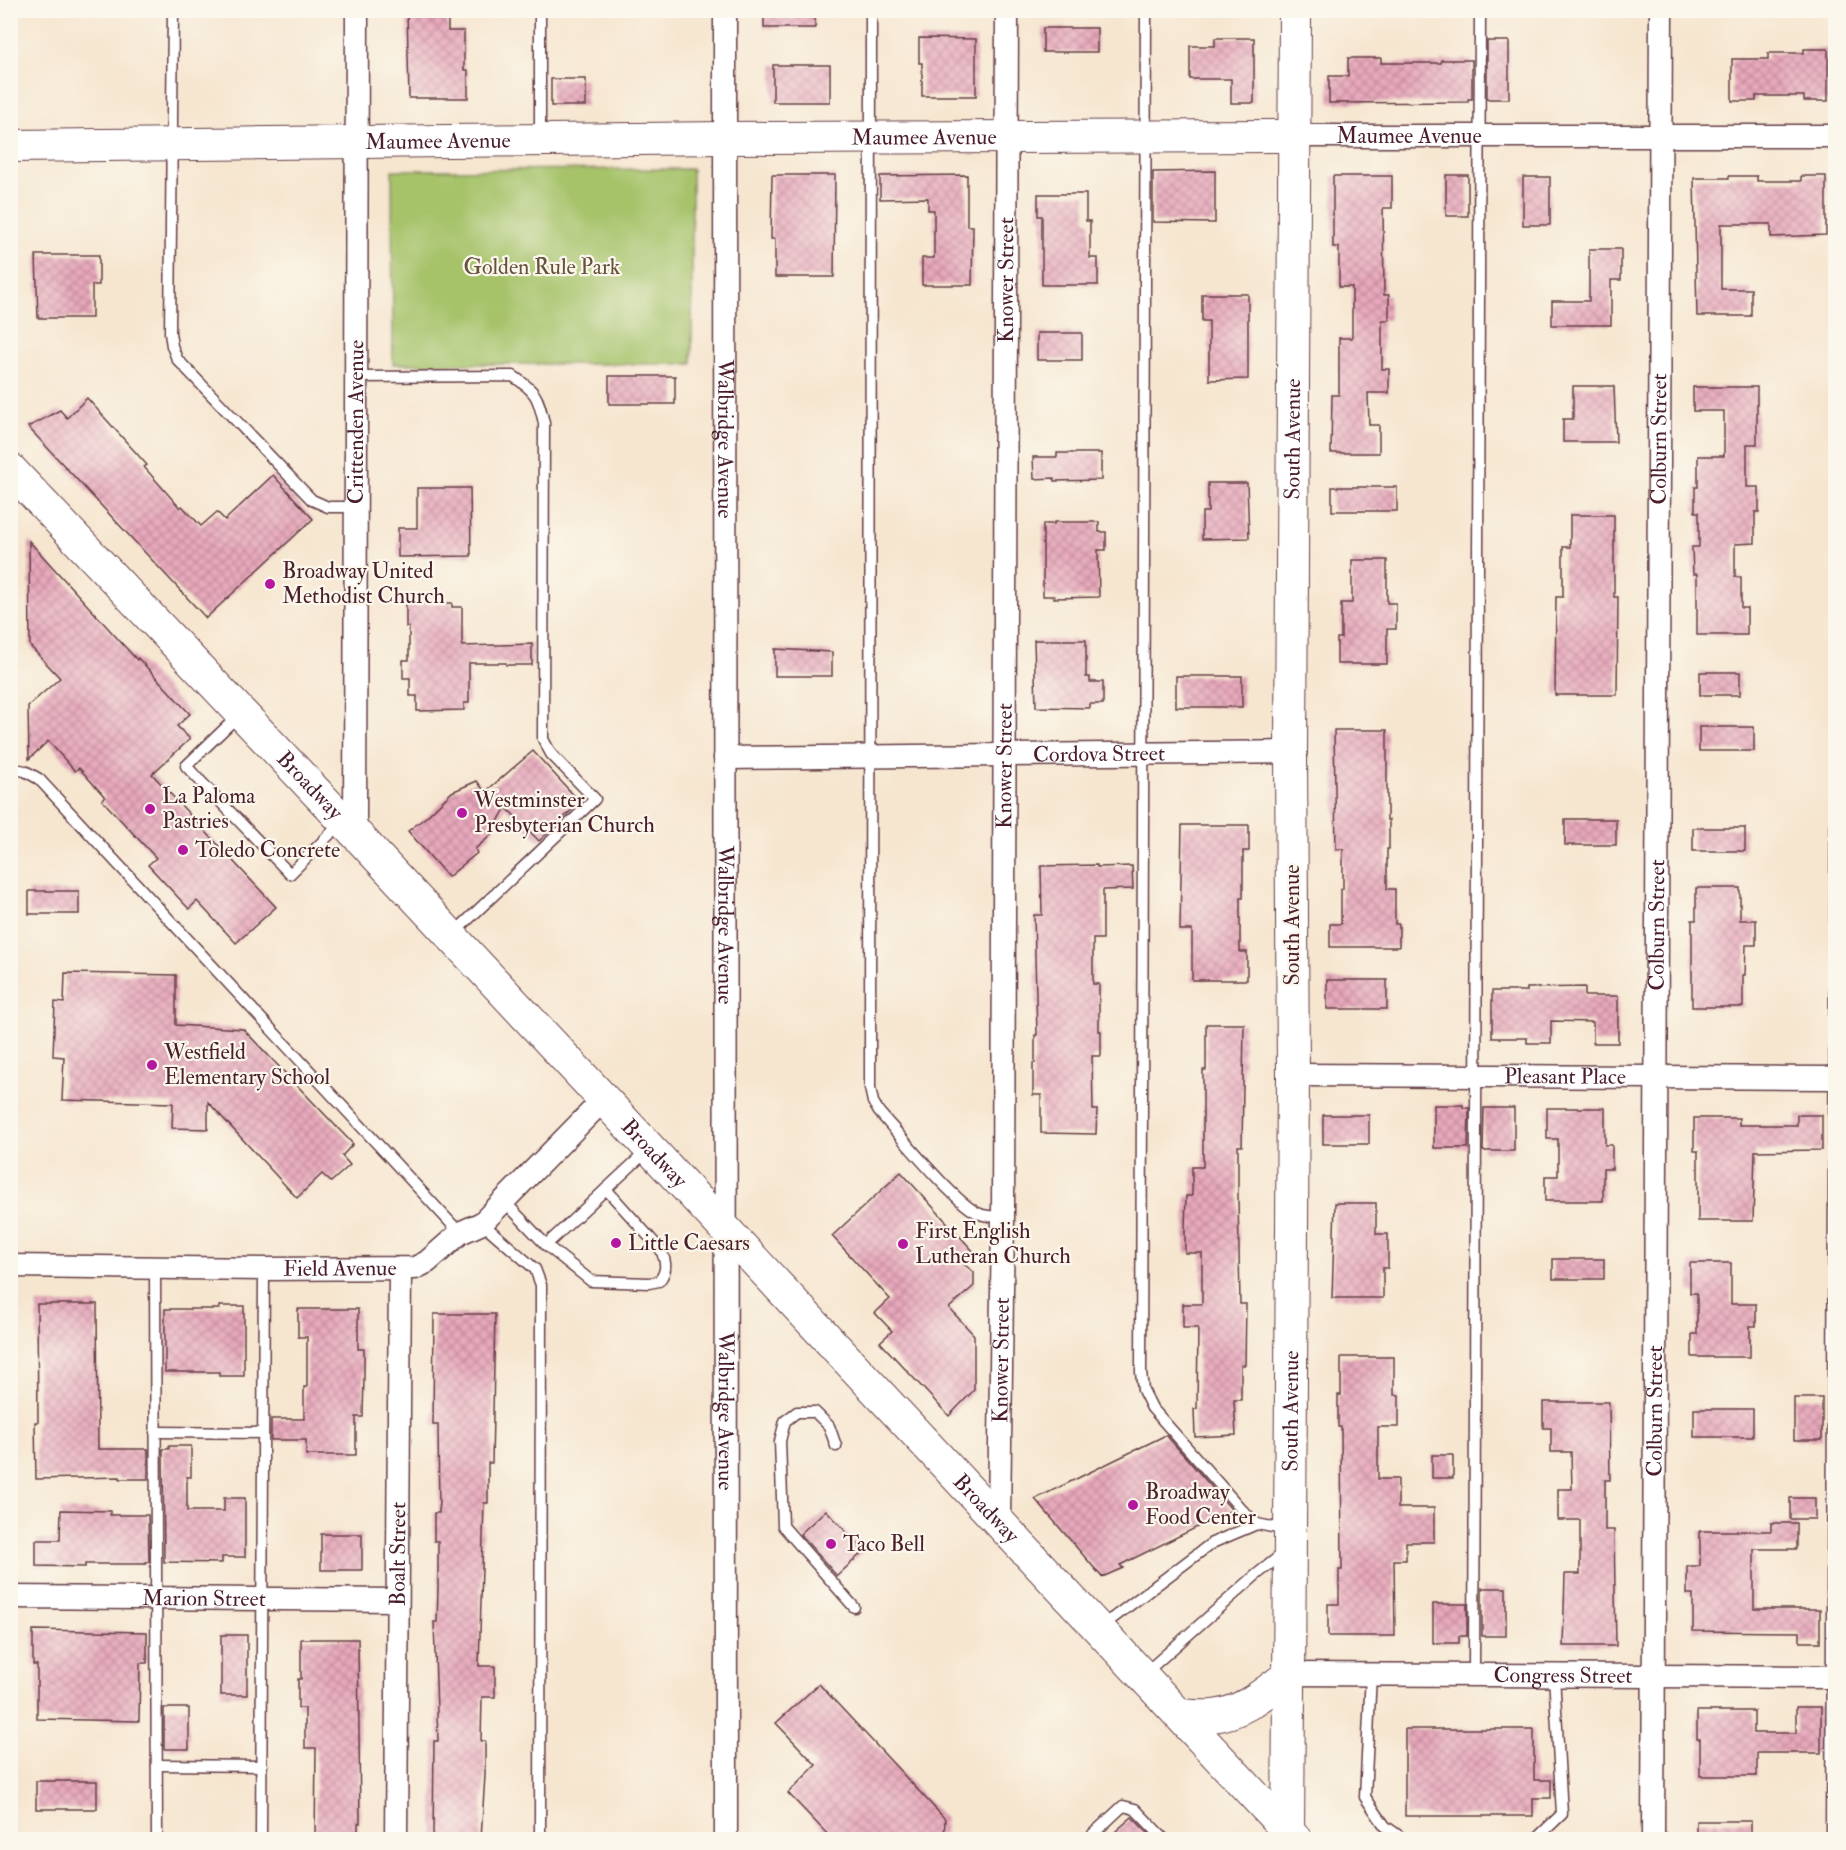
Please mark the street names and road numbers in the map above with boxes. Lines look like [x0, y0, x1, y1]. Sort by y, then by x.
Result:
street label: Maumee Avenue [1336, 122, 1482, 150]
street label: Maumee Avenue [851, 123, 997, 152]
street label: Maumee Avenue [365, 126, 511, 156]
street label: Knower Street [992, 217, 1020, 343]
street label: Crittenden Avenue [342, 340, 370, 504]
street label: Walbridge Avenue [711, 359, 739, 518]
street label: Colburn Street [1645, 373, 1673, 505]
street label: South Avenue [1278, 378, 1307, 500]
street label: Knower Street [990, 703, 1019, 829]
street label: Cordova Street [1033, 739, 1165, 769]
street label: Broadway [271, 745, 349, 826]
street label: Walbridge Avenue [711, 845, 740, 1004]
street label: Colburn Street [1643, 859, 1671, 991]
street label: South Avenue [1278, 864, 1306, 986]
street label: Pleasant Place [1504, 1062, 1626, 1091]
street label: Broadway [615, 1113, 694, 1194]
street label: Field Avenue [283, 1254, 397, 1283]
street label: Knower Street [986, 1297, 1016, 1423]
street label: Walbridge Avenue [712, 1331, 740, 1490]
street label: Colburn Street [1641, 1345, 1669, 1477]
street label: South Avenue [1276, 1350, 1305, 1472]
street label: Broadway [947, 1468, 1026, 1549]
street label: Boalt Street [384, 1502, 412, 1606]
street label: Marion Street [142, 1584, 266, 1613]
street label: Congress Street [1493, 1661, 1633, 1690]

